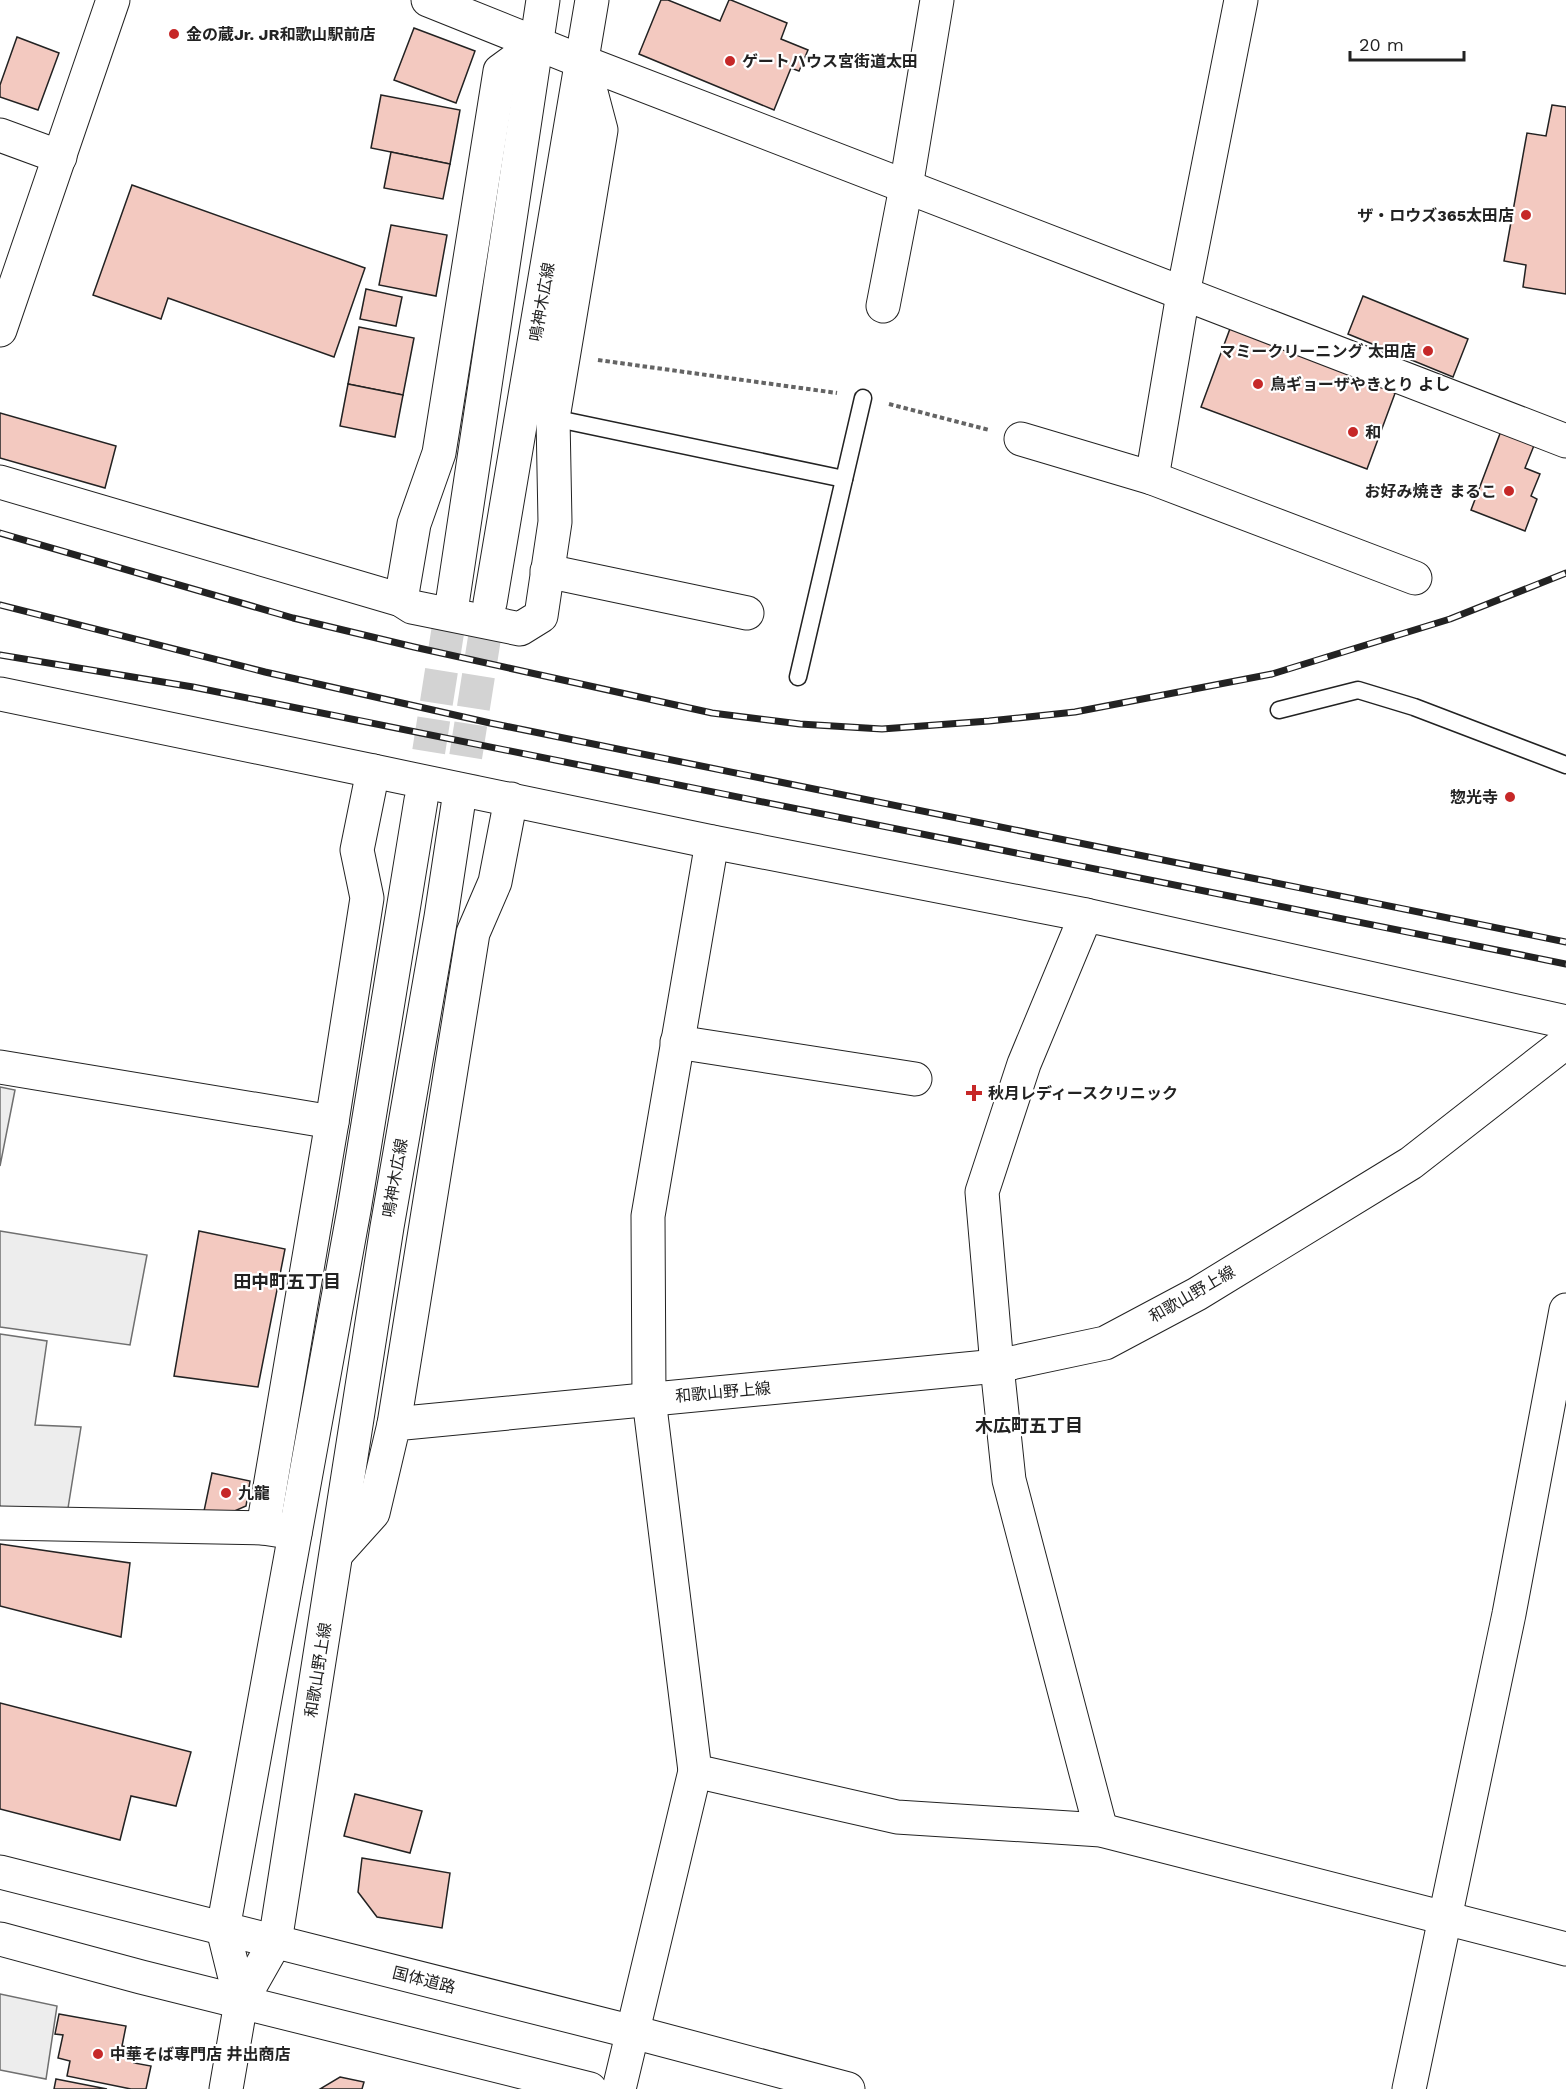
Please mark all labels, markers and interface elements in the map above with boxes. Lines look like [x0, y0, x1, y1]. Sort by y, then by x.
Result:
scale bar [1350, 24, 1464, 62]
place label: 金の蔵Jr. JR和歌山駅前店 [186, 25, 375, 44]
marker: 金の蔵Jr. JR和歌山駅前店 [167, 27, 181, 41]
text: 20 m [1359, 34, 1404, 55]
place label: ゲートハウス宮街道太田 [742, 52, 918, 71]
marker: ゲートハウス宮街道太田 [723, 54, 737, 68]
place label: ザ・ロウズ365太田店 [1357, 206, 1514, 225]
marker: ザ・ロウズ365太田店 [1519, 208, 1533, 222]
street label: 鳴神木広線 [526, 261, 558, 343]
place label: マミークリーニング 太田店 [1219, 342, 1416, 361]
marker: マミークリーニング 太田店 [1421, 344, 1435, 358]
place label: 鳥ギョーザやきとり よし [1270, 375, 1450, 394]
marker: 鳥ギョーザやきとり よし [1251, 377, 1265, 391]
place label: 和 [1365, 423, 1381, 442]
marker: 和 [1346, 425, 1360, 439]
place label: お好み焼き まるこ [1364, 482, 1497, 501]
marker: お好み焼き まるこ [1502, 484, 1516, 498]
place label: 惣光寺 [1450, 788, 1498, 807]
marker: 惣光寺 [1503, 790, 1517, 804]
marker: 秋月レディースクリニック [965, 1084, 983, 1102]
place label: 秋月レディースクリニック [988, 1084, 1178, 1103]
street label: 鳴神木広線 [379, 1137, 411, 1219]
street label: 和歌山野上線 [1146, 1262, 1238, 1326]
district label: 田中町五丁目 [233, 1271, 341, 1292]
street label: 和歌山野上線 [674, 1378, 772, 1406]
district label: 木広町五丁目 [975, 1415, 1083, 1436]
place label: 九龍 [238, 1484, 270, 1503]
marker: 九龍 [219, 1486, 233, 1500]
street label: 和歌山野上線 [301, 1621, 335, 1719]
street label: 国体道路 [391, 1963, 457, 1997]
place label: 中華そば専門店 井出商店 [110, 2045, 291, 2064]
marker: 中華そば専門店 井出商店 [91, 2047, 105, 2061]

